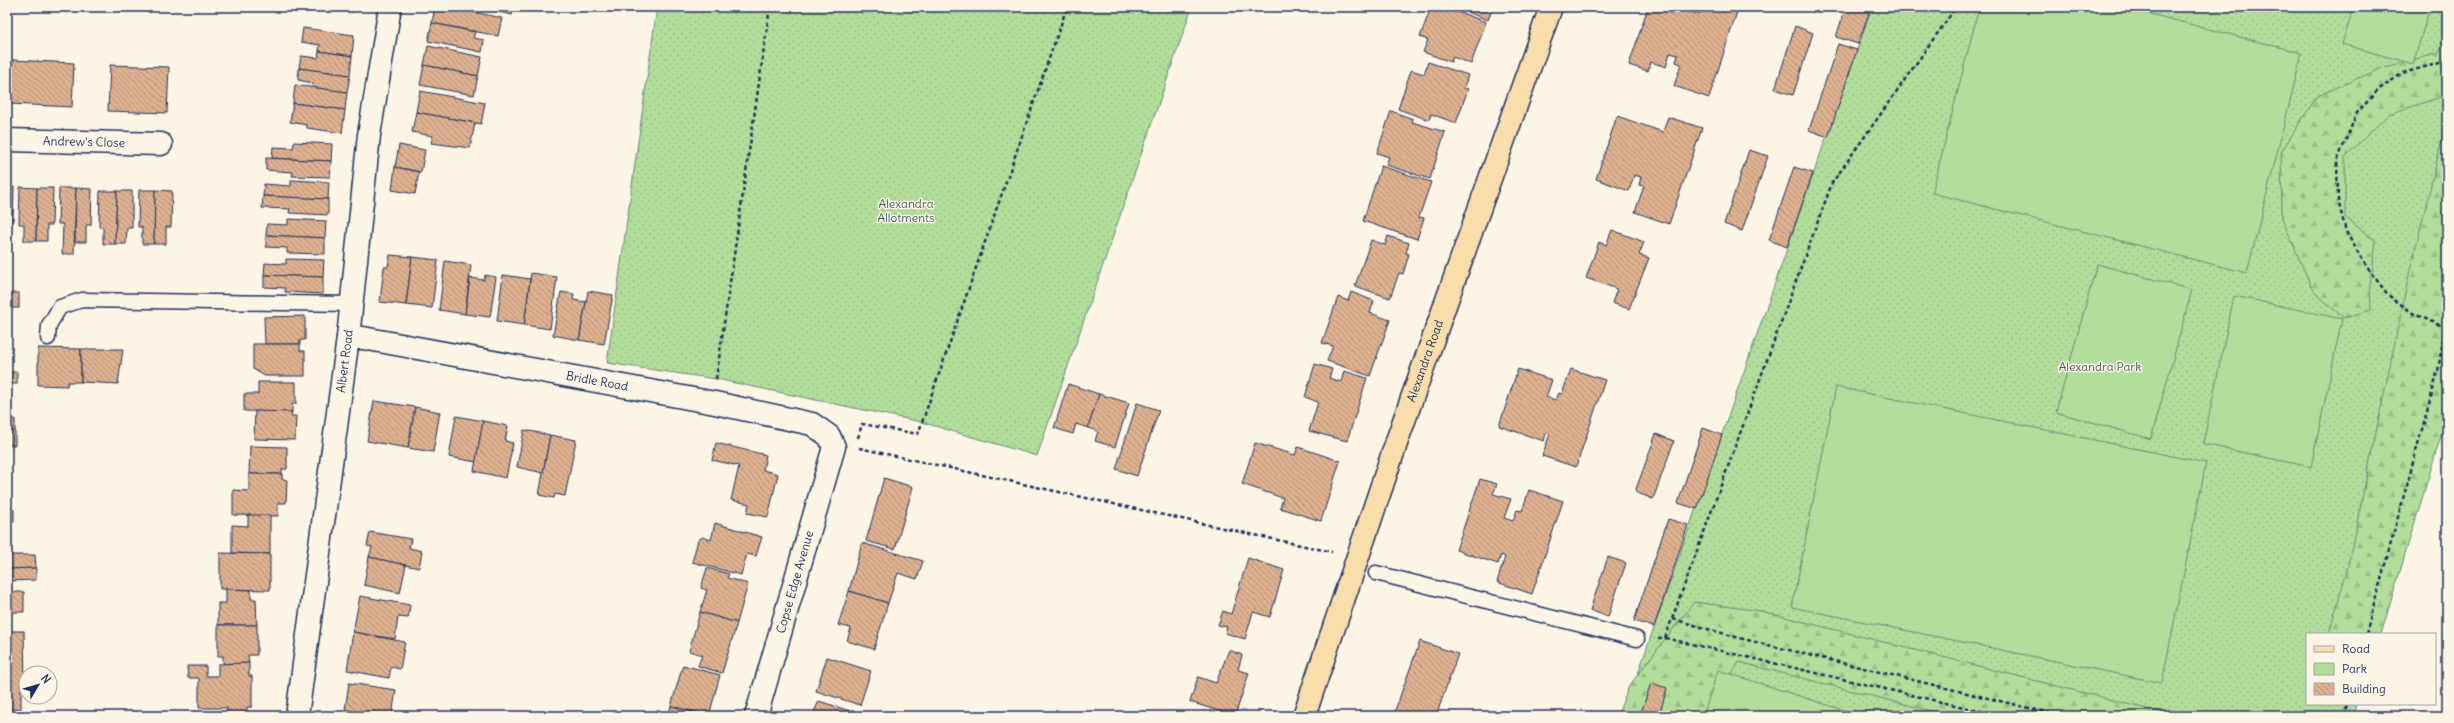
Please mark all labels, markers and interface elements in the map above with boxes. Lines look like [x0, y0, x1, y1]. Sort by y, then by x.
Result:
street label: Andrew's Close [43, 133, 125, 150]
park label: Alexandra Allotments [877, 196, 935, 225]
street label: Alexandra Road [1403, 318, 1446, 404]
street label: Albert Road [333, 329, 356, 394]
park label: Alexandra Park [2059, 359, 2141, 374]
street label: Bridle Road [565, 368, 629, 394]
street label: Copse Edge Avenue [773, 529, 816, 635]
legend [2306, 633, 2436, 705]
text: Road [2342, 641, 2370, 656]
text: Park [2342, 661, 2367, 676]
north arrow [18, 665, 58, 705]
text: N [38, 672, 54, 686]
text: Building [2342, 681, 2386, 696]

